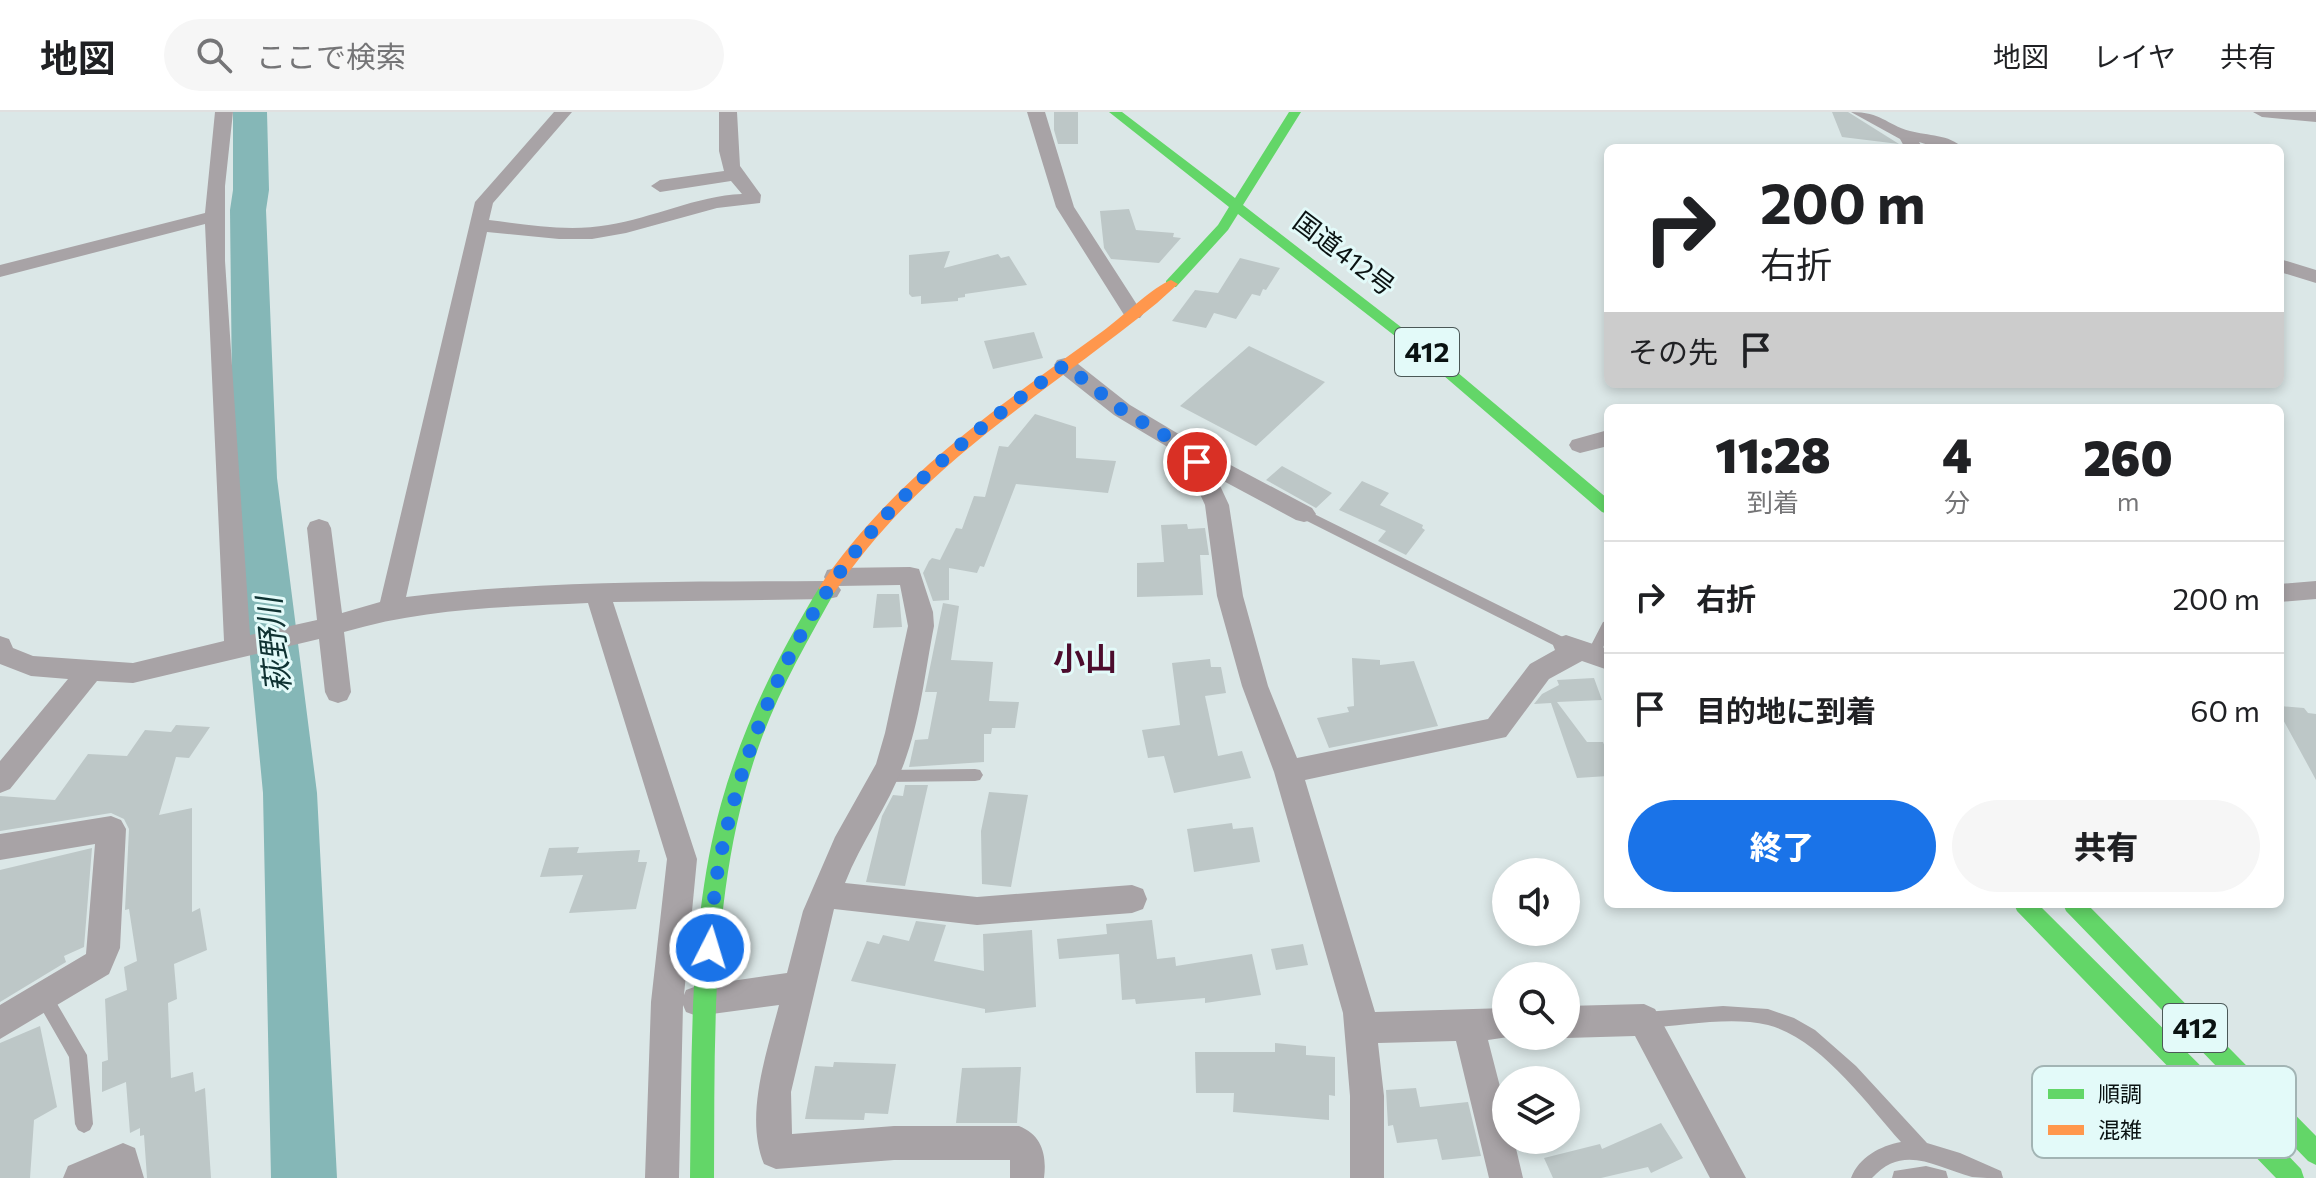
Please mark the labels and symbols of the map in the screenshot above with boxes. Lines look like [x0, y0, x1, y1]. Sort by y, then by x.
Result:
street label: 国道412号 [1288, 205, 1401, 301]
road number: 412 [1395, 328, 1459, 376]
pin [1163, 428, 1231, 496]
water label: 萩野川 [247, 592, 297, 695]
district label: 小山 [1053, 637, 1117, 677]
position arrow [668, 906, 752, 990]
road number: 412 [2163, 1004, 2227, 1052]
legend [2032, 1066, 2296, 1158]
text: 順調 [2098, 1080, 2142, 1107]
text: 混雑 [2098, 1116, 2142, 1143]

